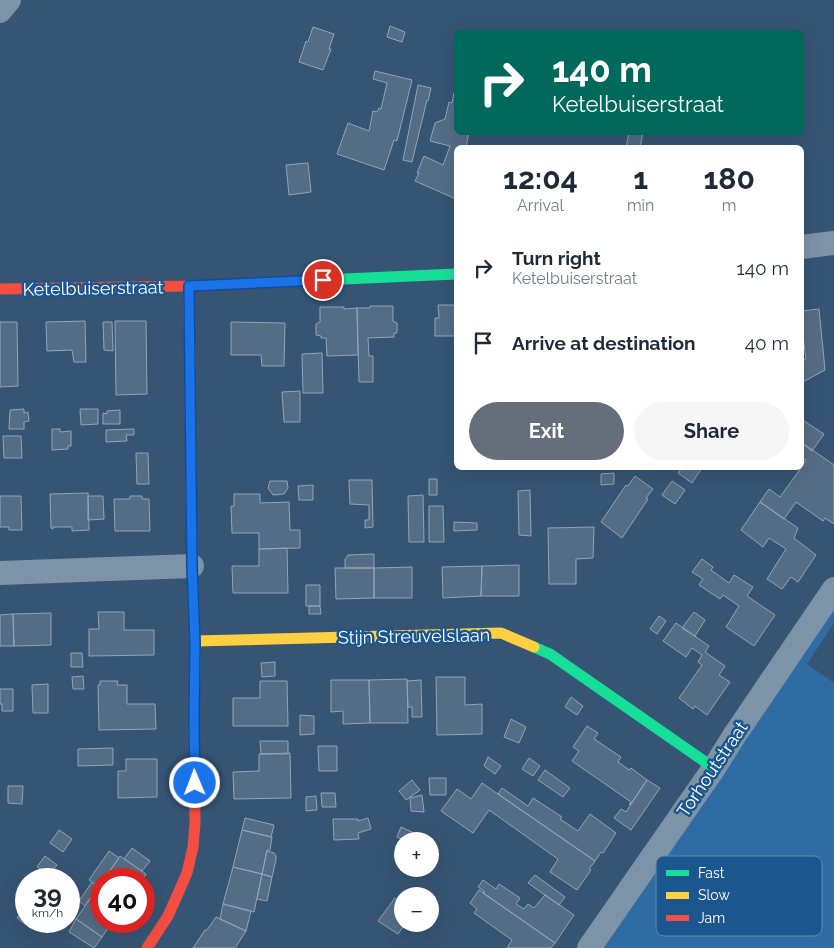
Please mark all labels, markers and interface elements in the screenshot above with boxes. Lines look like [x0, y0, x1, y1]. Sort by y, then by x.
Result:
text: 140 m [552, 49, 652, 90]
icon: right [469, 50, 534, 115]
text: Ketelbuiserstraat [552, 91, 724, 117]
text: 12:04 [503, 161, 578, 196]
text: 1 [633, 161, 648, 196]
text: 180 [704, 161, 755, 196]
text: Arrival [517, 196, 564, 215]
text: min [627, 196, 654, 215]
text: m [722, 196, 737, 215]
text: Turn right [512, 247, 601, 269]
icon: right [469, 254, 497, 282]
text: 140 m [737, 257, 789, 279]
pin [302, 259, 344, 301]
icon: arrive [309, 266, 337, 294]
text: Ketelbuiserstraat [512, 269, 637, 288]
street label: Ketelbuiserstraat [22, 276, 164, 300]
icon: arrive [469, 329, 497, 357]
text: Arrive at destination [512, 332, 696, 354]
text: 40 m [745, 332, 789, 354]
button: Exit [469, 402, 624, 460]
button: Share [634, 402, 789, 460]
street label: Stijn Streuvelslaan [338, 624, 490, 648]
street label: Torhoutstraat [672, 717, 752, 821]
position arrow [168, 756, 220, 808]
map controls [394, 832, 439, 932]
button: + [394, 832, 439, 877]
legend [656, 856, 822, 936]
text: Fast [698, 865, 725, 881]
speed limit sign: 40 [90, 868, 155, 933]
text: 39 [33, 879, 62, 909]
button: − [394, 887, 439, 932]
text: Slow [698, 887, 730, 903]
text: km/h [32, 906, 63, 920]
text: Jam [698, 910, 725, 926]

